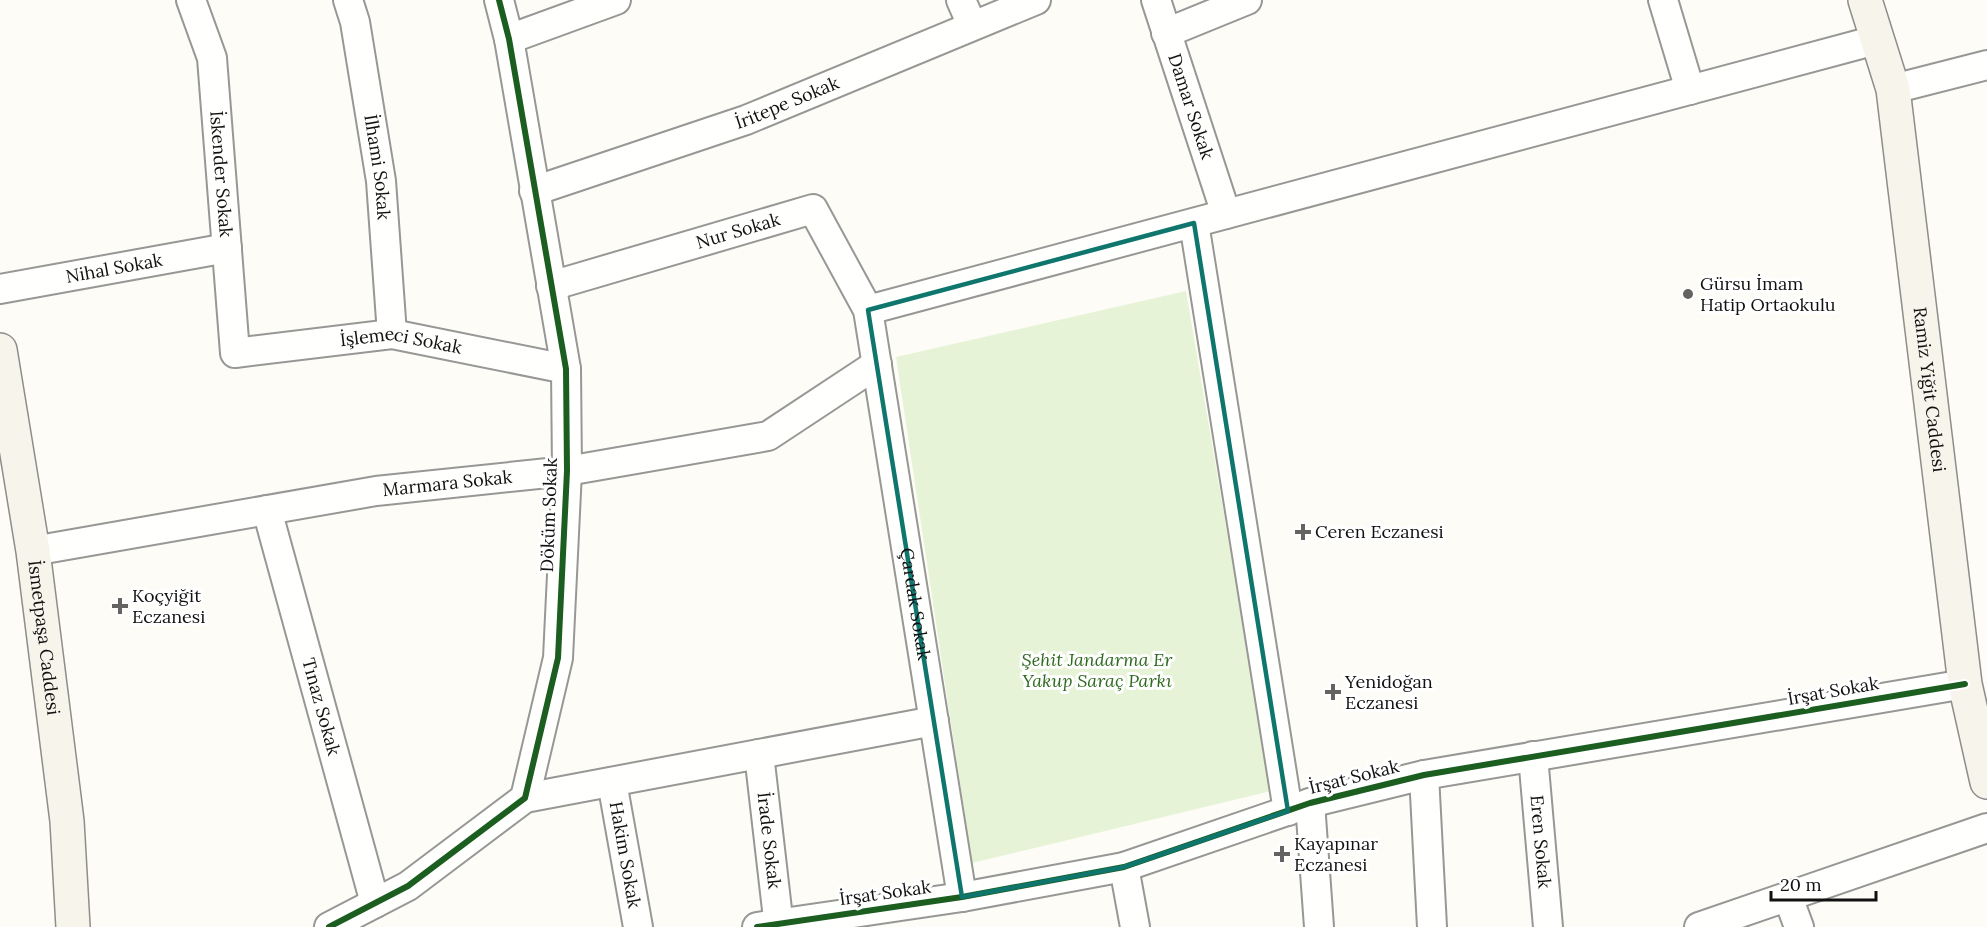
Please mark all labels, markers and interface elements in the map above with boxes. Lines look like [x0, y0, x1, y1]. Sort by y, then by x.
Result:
street label: Damar Sokak [1163, 50, 1219, 162]
street label: İritepe Sokak [732, 71, 843, 134]
street label: İskender Sokak [205, 110, 238, 238]
street label: İlhami Sokak [359, 113, 396, 221]
street label: Nur Sokak [693, 207, 783, 254]
street label: Nihal Sokak [64, 248, 165, 288]
place label: Gürsu İmam Hatip Ortaokulu [1700, 272, 1836, 316]
marker: Gürsu İmam Hatip Ortaokulu [1681, 287, 1695, 301]
street label: Ramiz Yiğit Caddesi [1908, 306, 1951, 473]
street label: İşlemeci Sokak [339, 322, 464, 359]
street label: Döküm Sokak [535, 457, 562, 573]
street label: Marmara Sokak [381, 465, 514, 501]
place label: Ceren Eczanesi [1315, 520, 1444, 543]
marker: Ceren Eczanesi [1296, 525, 1310, 539]
street label: Çardak Sokak [895, 546, 936, 662]
street label: İsmetpaşa Caddesi [23, 559, 66, 716]
place label: Koçyiğit Eczanesi [132, 584, 205, 628]
marker: Koçyiğit Eczanesi [113, 599, 127, 613]
park label: Şehit Jandarma Er Yakup Saraç Parkı [1021, 648, 1173, 692]
street label: Tınaz Sokak [297, 655, 346, 758]
place label: Yenidoğan Eczanesi [1344, 670, 1433, 714]
street label: İrşat Sokak [1785, 671, 1881, 710]
marker: Yenidoğan Eczanesi [1326, 685, 1340, 699]
street label: İrşat Sokak [1306, 754, 1402, 799]
street label: İrade Sokak [752, 791, 787, 890]
street label: Eren Sokak [1525, 794, 1557, 890]
street label: Hakim Sokak [605, 799, 646, 910]
place label: Kayapınar Eczanesi [1294, 832, 1378, 876]
marker: Kayapınar Eczanesi [1275, 847, 1289, 861]
scale bar [1771, 864, 1876, 902]
text: 20 m [1780, 873, 1822, 896]
street label: İrşat Sokak [838, 875, 933, 910]

